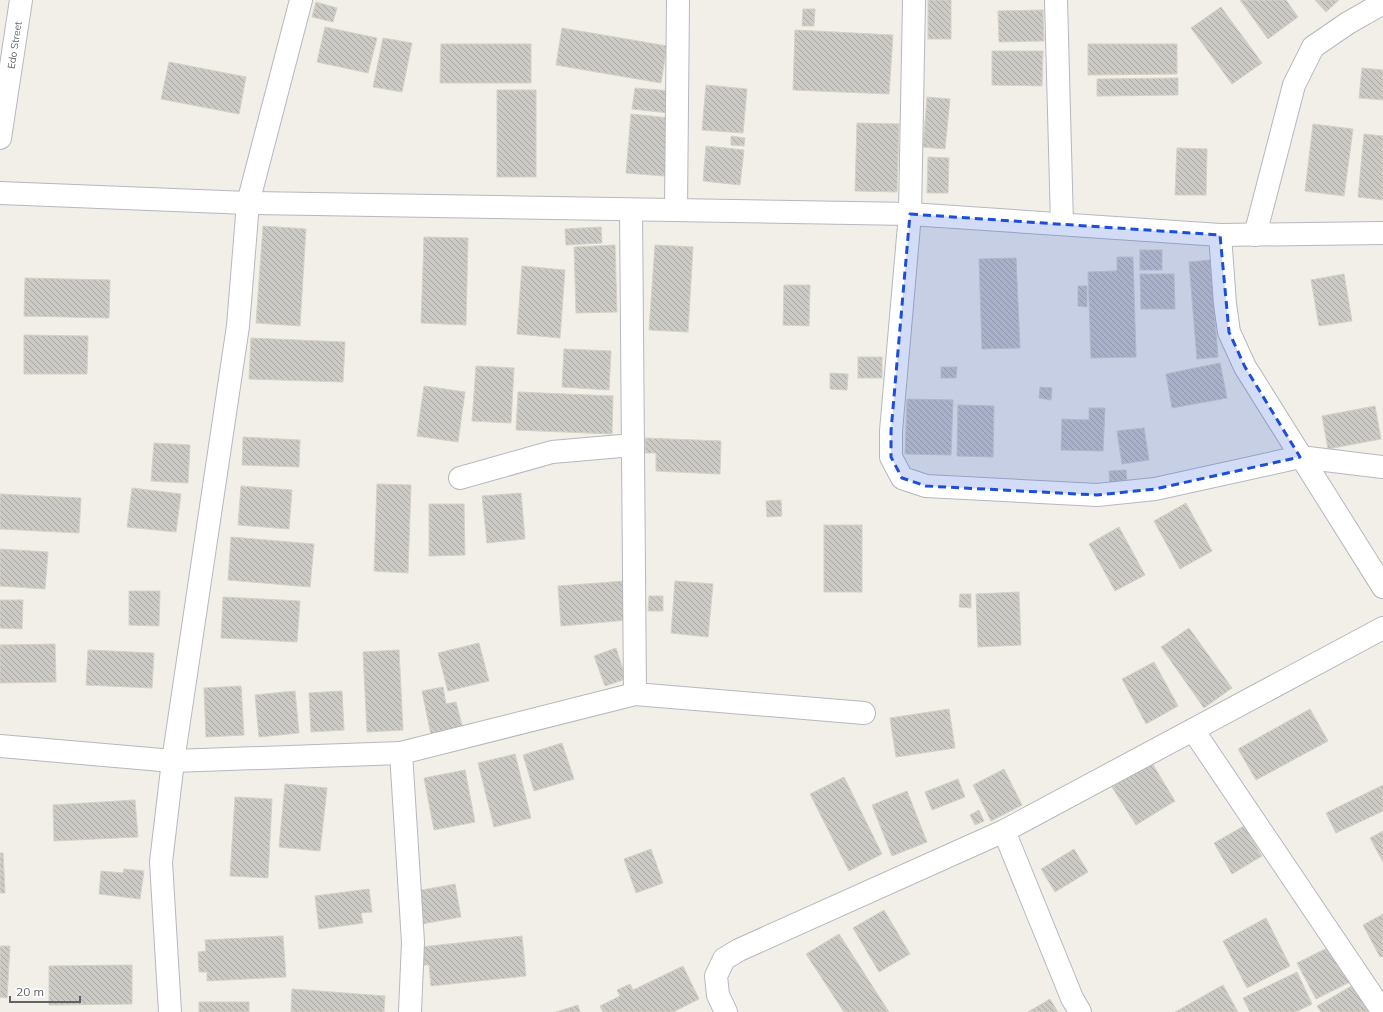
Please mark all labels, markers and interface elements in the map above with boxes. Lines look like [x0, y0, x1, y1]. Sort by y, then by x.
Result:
street label: Edo Street [4, 20, 24, 70]
scale bar [10, 978, 80, 1004]
text: 20 m [16, 984, 44, 999]

